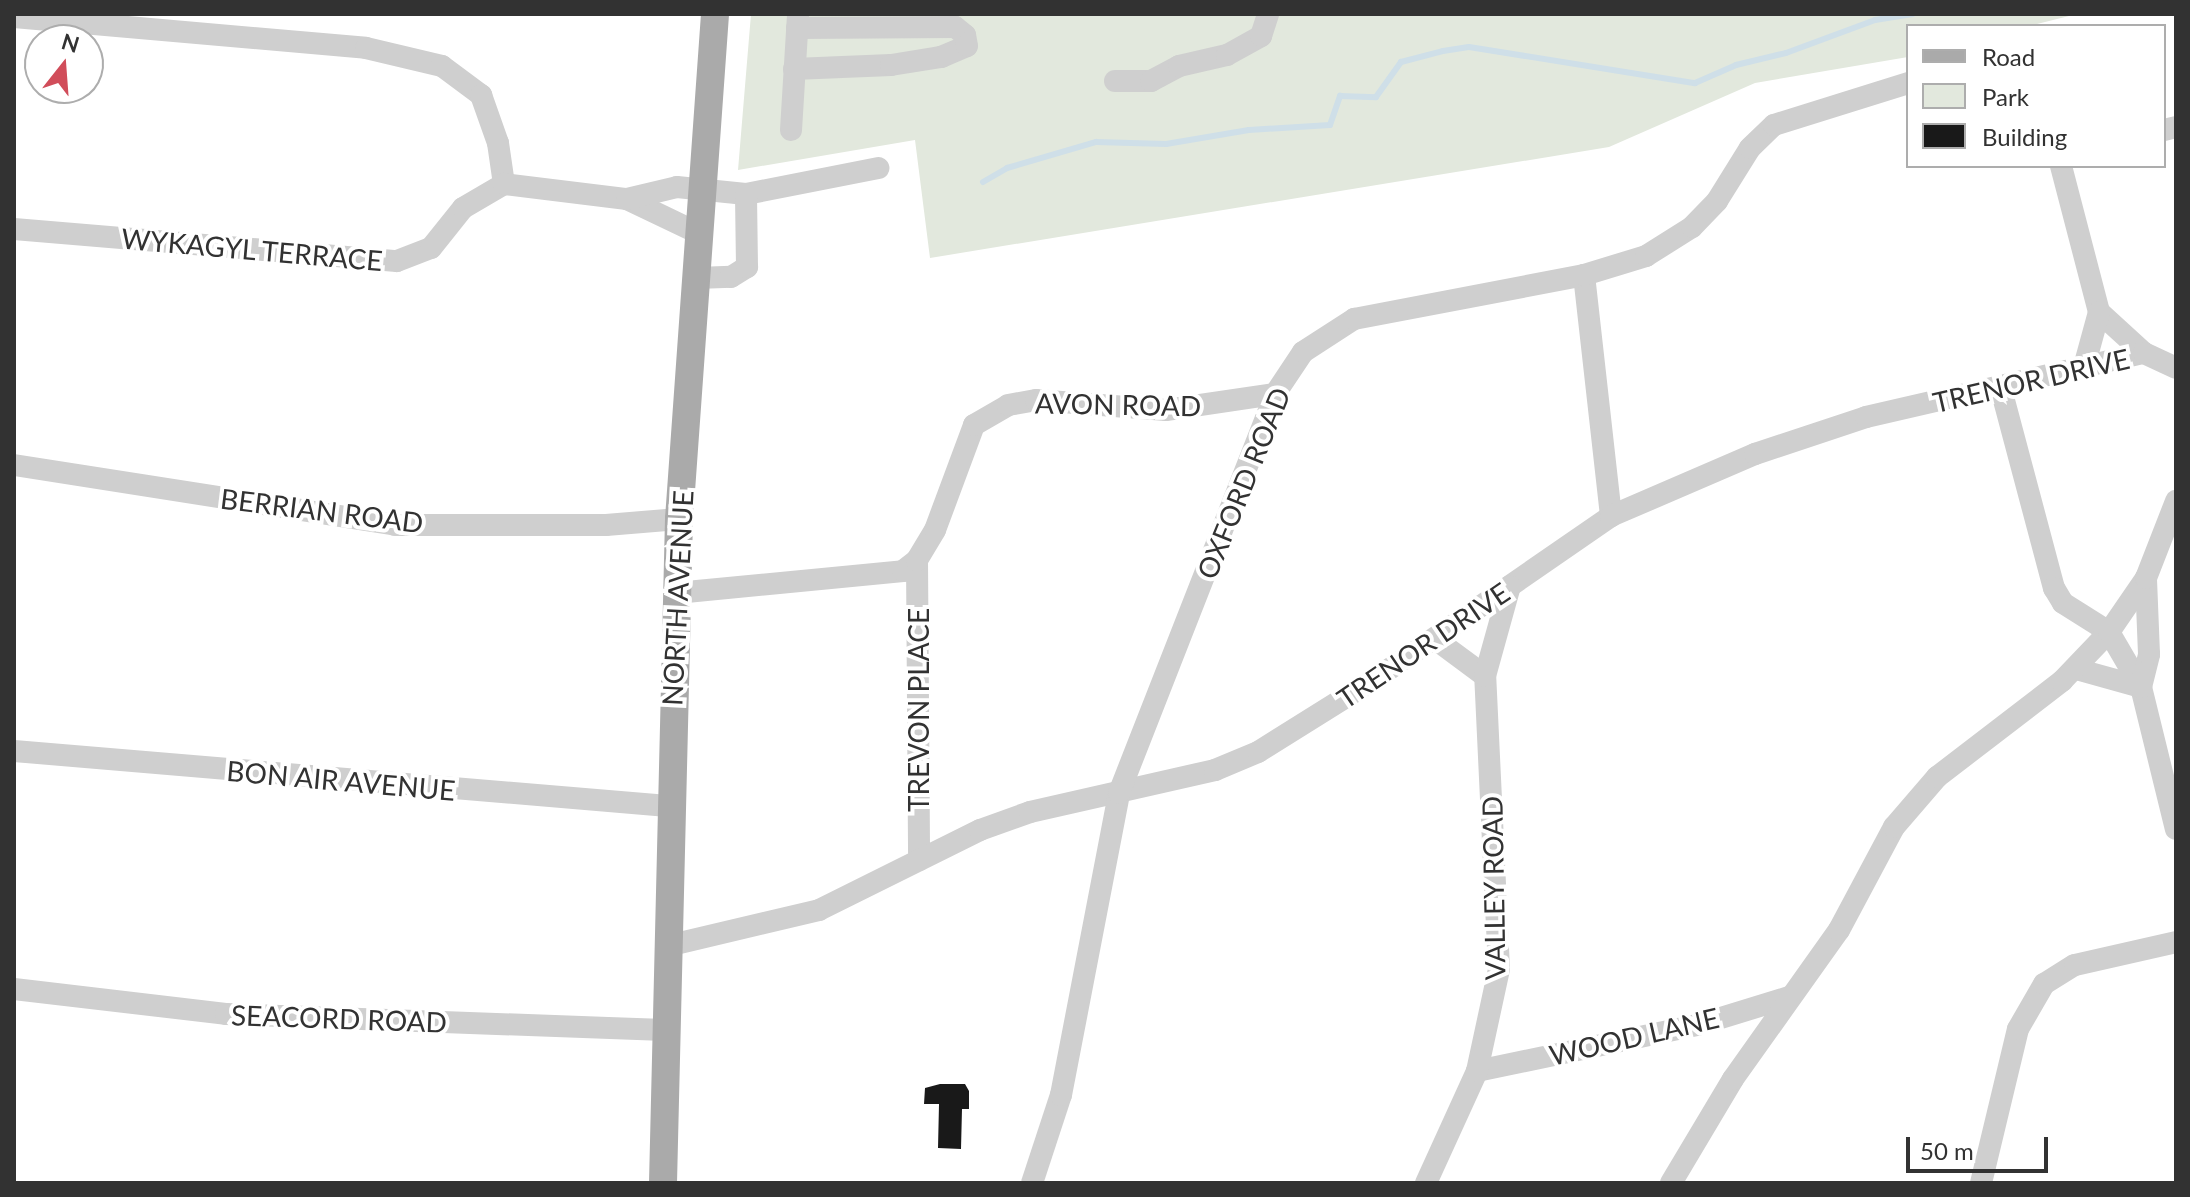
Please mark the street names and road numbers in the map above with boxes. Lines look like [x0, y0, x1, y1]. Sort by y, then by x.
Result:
street label: WYKAGYL TERRACE [119, 221, 385, 277]
street label: TRENOR DRIVE [1930, 341, 2132, 419]
street label: OXFORD ROAD [1189, 382, 1297, 584]
street label: AVON ROAD [1035, 386, 1201, 422]
street label: BERRIAN ROAD [219, 481, 425, 539]
street label: NORTH AVENUE [655, 489, 699, 707]
street label: TRENOR DRIVE [1330, 575, 1516, 715]
street label: TREVON PLACE [901, 608, 935, 812]
street label: BON AIR AVENUE [224, 753, 458, 807]
street label: VALLEY ROAD [1475, 795, 1511, 981]
street label: SEACORD ROAD [230, 997, 448, 1039]
street label: WOOD LANE [1546, 1000, 1722, 1072]

